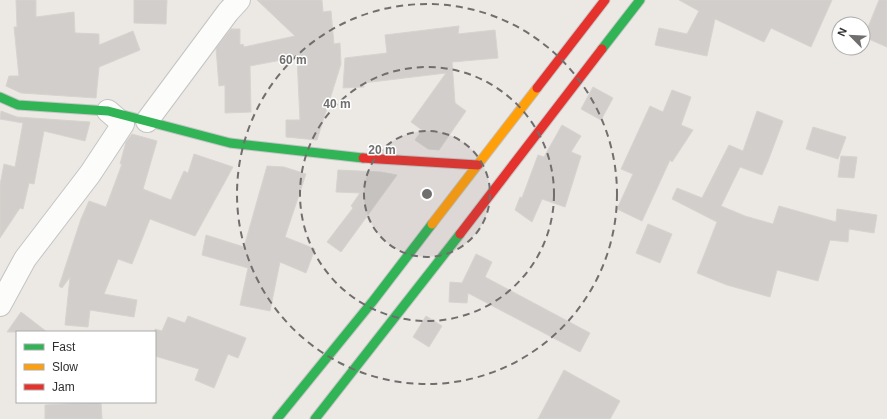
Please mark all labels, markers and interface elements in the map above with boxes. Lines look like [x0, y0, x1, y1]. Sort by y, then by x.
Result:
north arrow [831, 16, 871, 56]
text: N [835, 26, 849, 38]
text: 60 m [279, 53, 307, 67]
text: 40 m [323, 97, 351, 111]
text: 20 m [368, 143, 396, 157]
centre of rings [420, 187, 434, 201]
legend [16, 331, 156, 403]
text: Fast [52, 340, 76, 354]
text: Slow [52, 360, 78, 374]
text: Jam [52, 380, 75, 394]

